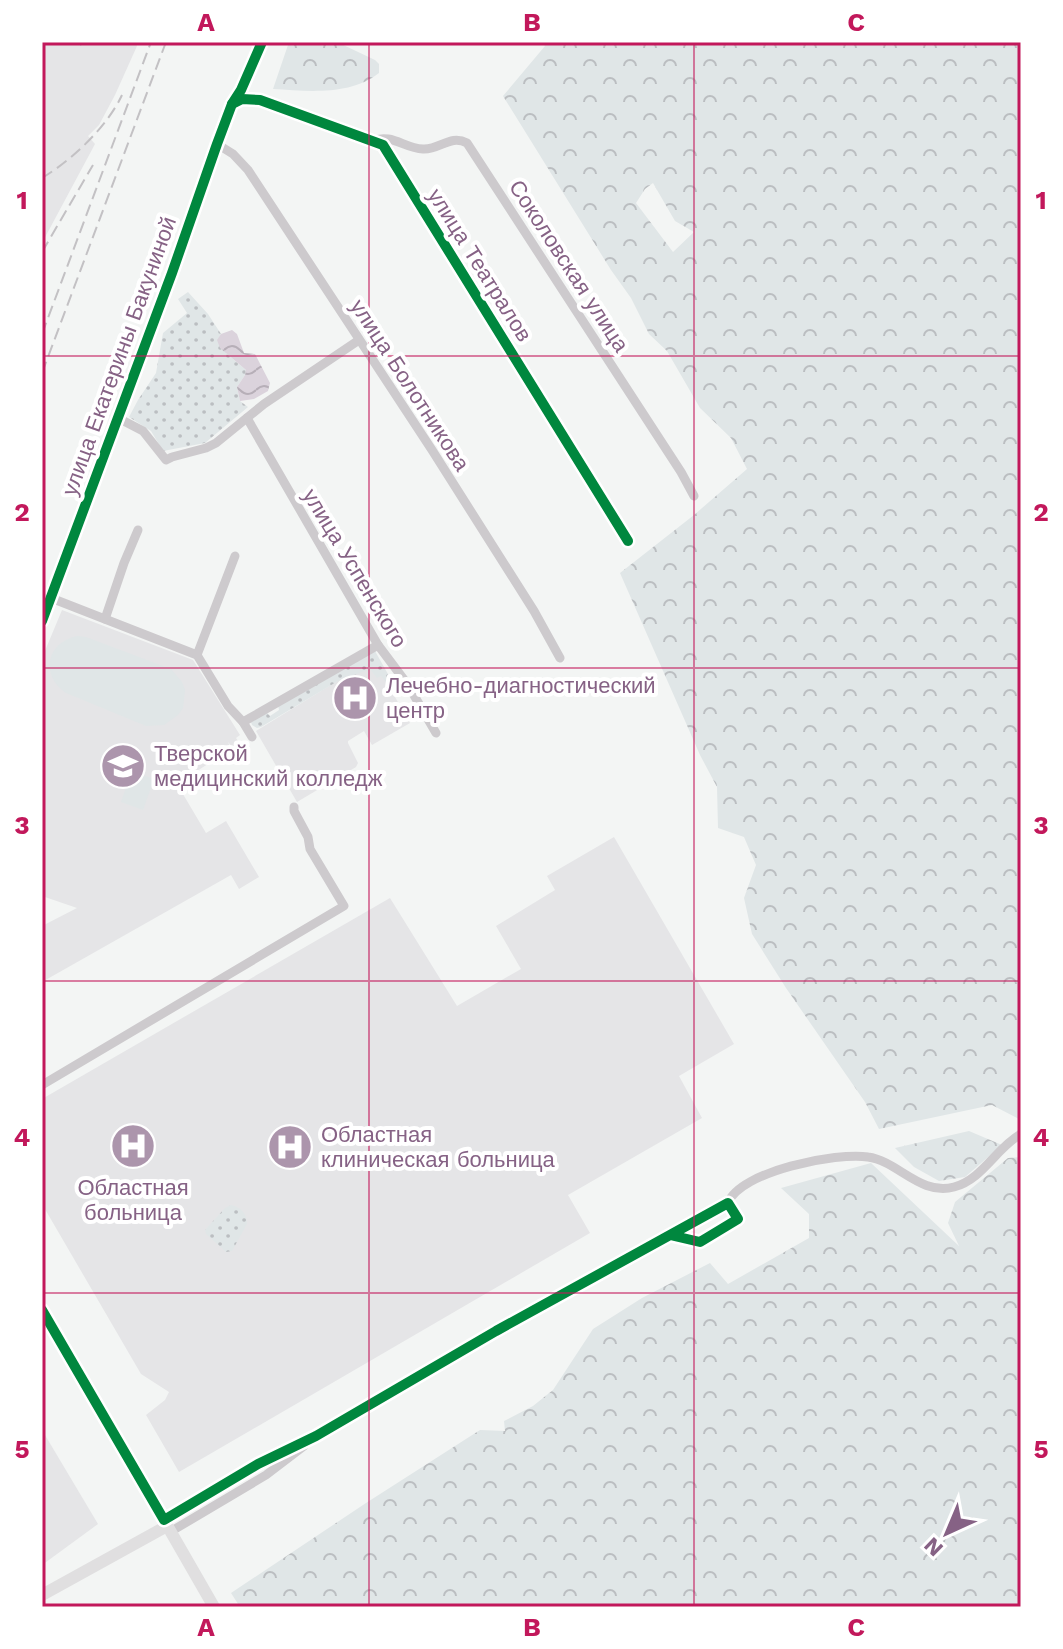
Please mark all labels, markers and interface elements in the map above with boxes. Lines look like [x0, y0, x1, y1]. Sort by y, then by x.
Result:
text: A [197, 7, 215, 37]
text: B [523, 7, 541, 37]
text: C [847, 7, 865, 37]
street label: Соколовская улица [504, 175, 634, 357]
street label: улица Театралов [423, 184, 537, 346]
text: 1 [16, 185, 28, 215]
text: 1 [1035, 185, 1047, 215]
street label: улица Екатерины Бакуниной [57, 213, 181, 499]
street label: улица Болотникова [345, 295, 475, 476]
street label: улица Успенского [298, 484, 412, 652]
text: 2 [14, 497, 30, 527]
text: 2 [1033, 497, 1049, 527]
place label: Лечебно-диагностический центр [386, 673, 656, 723]
hospital icon: Лечебно-диагностический центр [331, 674, 379, 722]
place label: Тверской медицинский колледж [154, 741, 383, 791]
school or university icon: Тверской медицинский колледж [99, 742, 147, 790]
text: 3 [14, 810, 30, 840]
text: 3 [1033, 810, 1049, 840]
text: 4 [14, 1122, 31, 1152]
hospital icon: Областная больница [109, 1122, 157, 1170]
place label: Областная клиническая больница [321, 1122, 556, 1172]
text: 4 [1033, 1122, 1050, 1152]
hospital icon: Областная клиническая больница [266, 1123, 314, 1171]
place label: Областная больница [77, 1175, 189, 1225]
text: 5 [14, 1434, 30, 1464]
text: 5 [1033, 1434, 1049, 1464]
north arrow [907, 1493, 987, 1573]
text: N [919, 1532, 948, 1562]
text: A [197, 1612, 215, 1642]
text: B [523, 1612, 541, 1642]
text: C [847, 1612, 865, 1642]

